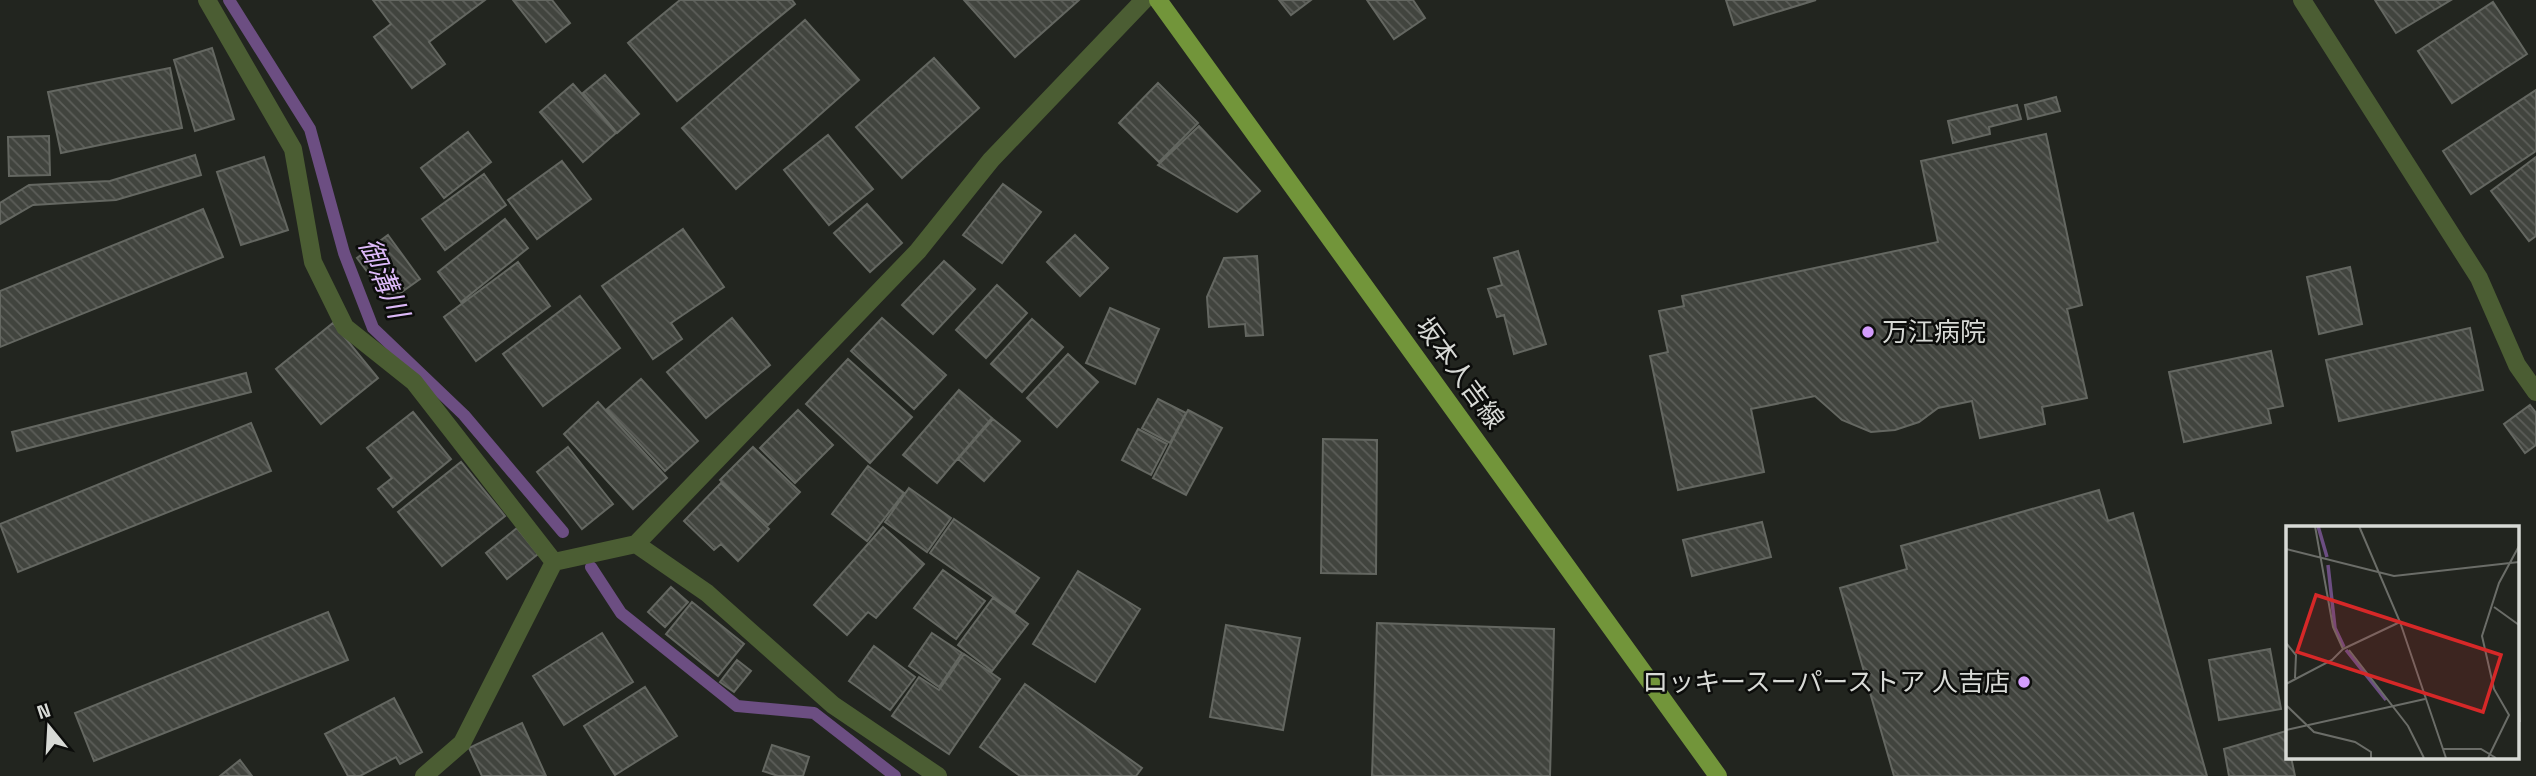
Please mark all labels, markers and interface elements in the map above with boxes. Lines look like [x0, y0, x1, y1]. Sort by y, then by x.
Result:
water label: 御溝川 [351, 232, 418, 326]
street label: 坂本人吉線 [1408, 310, 1512, 436]
place label: 万江病院 [1882, 315, 1986, 349]
marker: 万江病院 [1860, 324, 1876, 340]
inset map [2286, 526, 2518, 758]
place label: ロッキースーパーストア 人吉店 [1642, 665, 2010, 699]
marker: ロッキースーパーストア 人吉店 [2016, 674, 2032, 690]
north arrow [14, 692, 84, 762]
text: N [34, 697, 54, 725]

